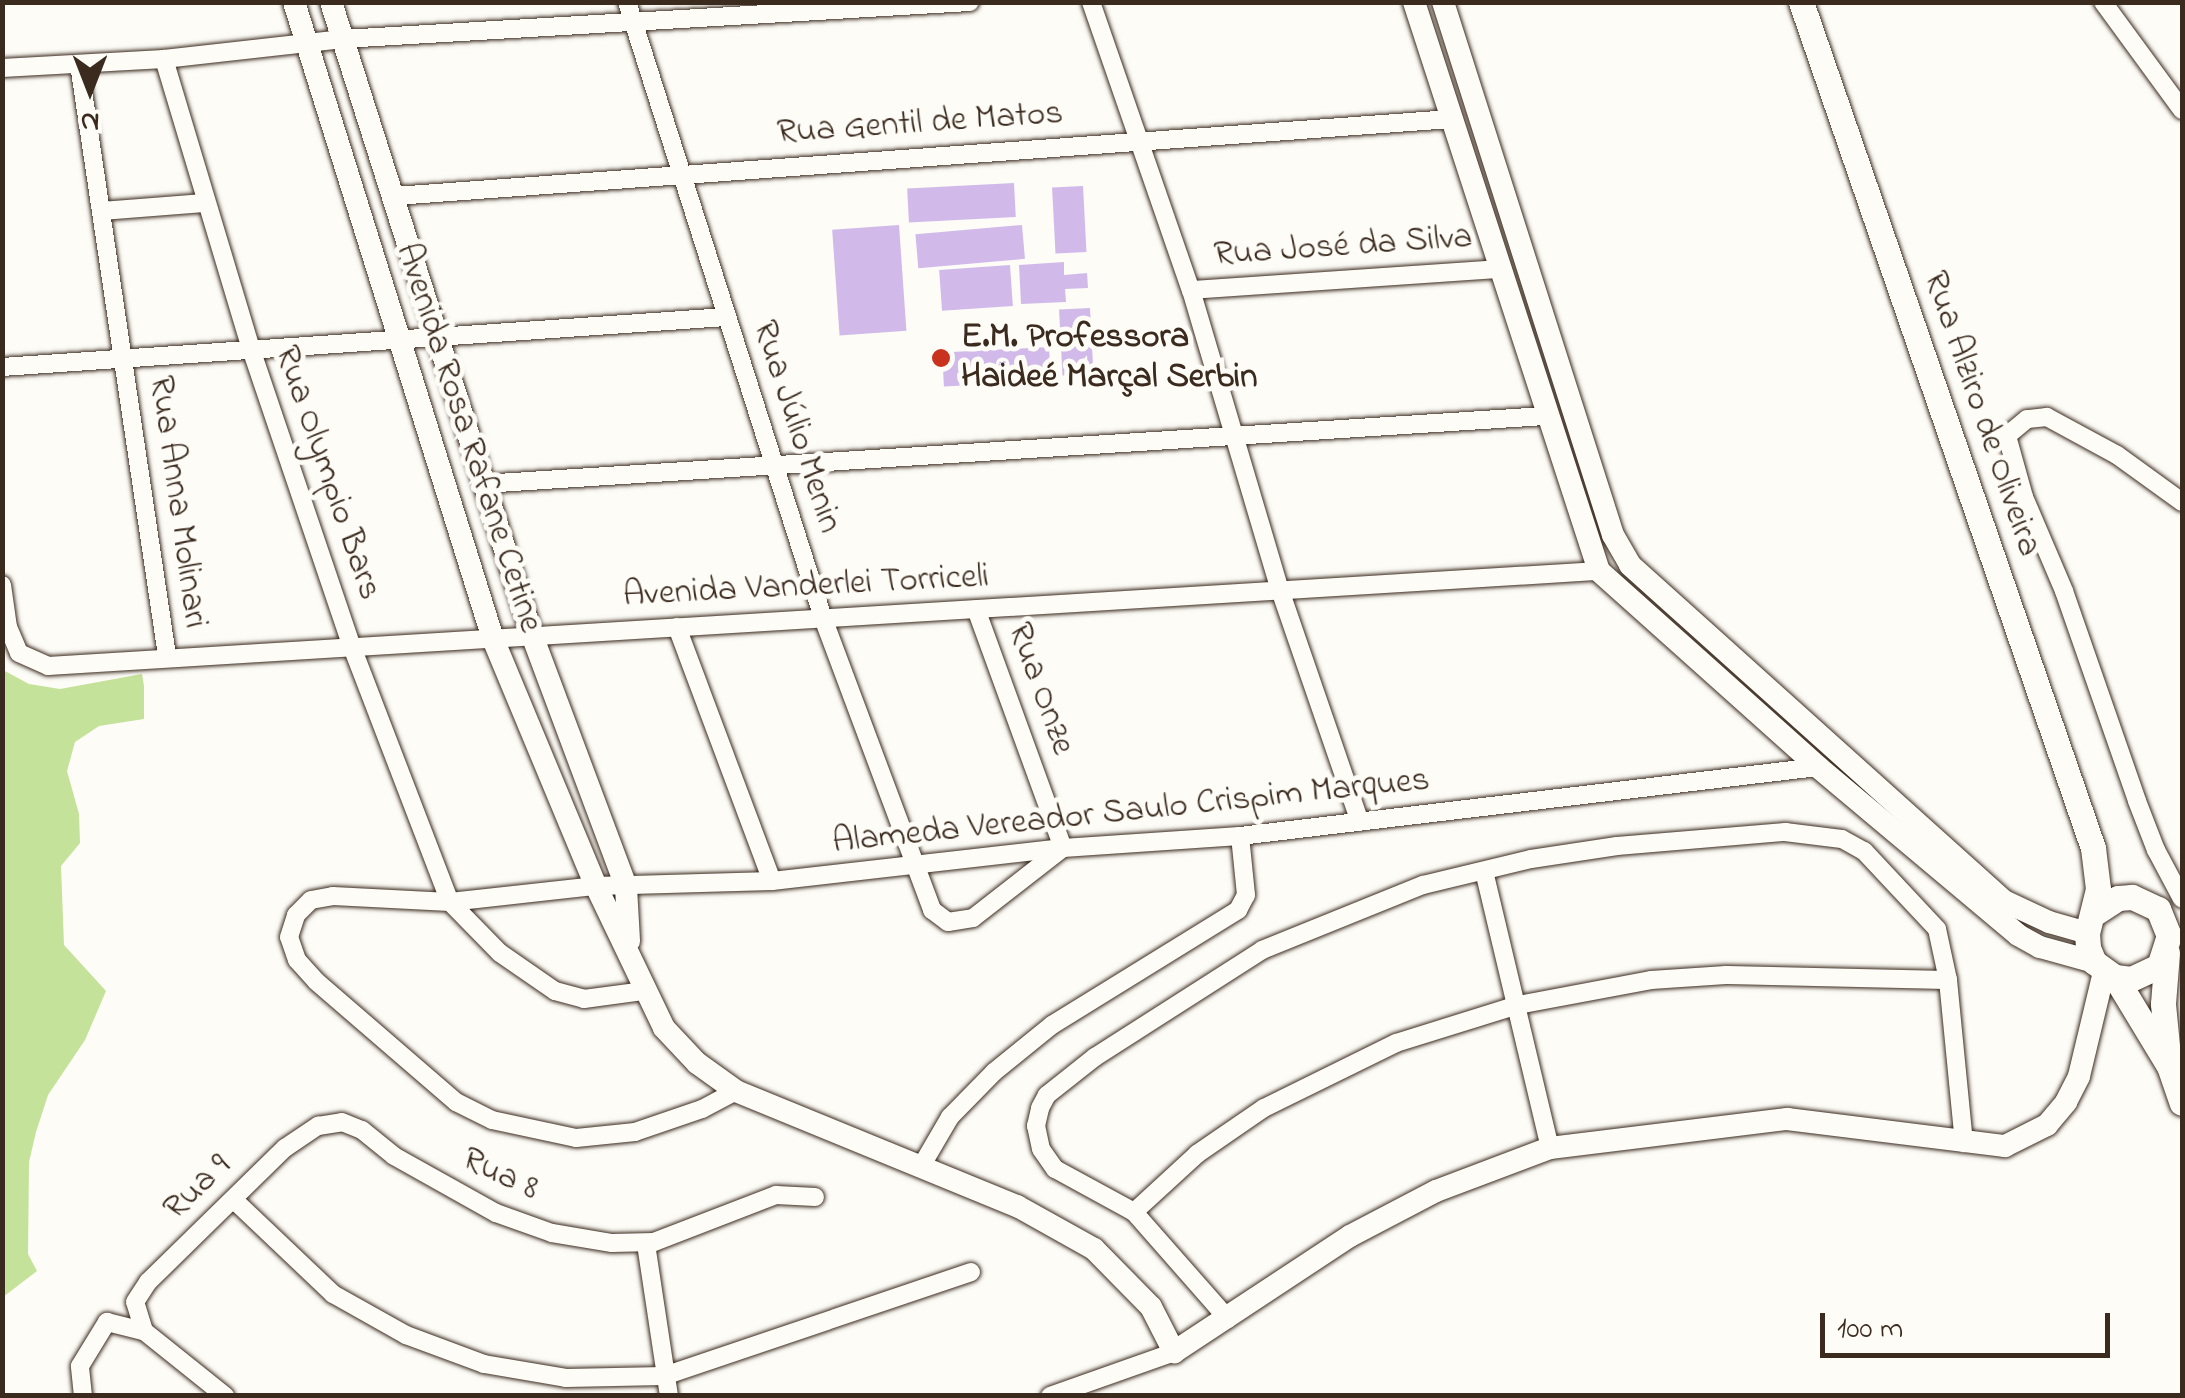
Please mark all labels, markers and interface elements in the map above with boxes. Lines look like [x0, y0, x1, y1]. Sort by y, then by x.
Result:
north arrow [40, 40, 140, 140]
street label: Rua Gentil de Matos [776, 93, 1064, 155]
text: N [81, 100, 99, 141]
street label: Rua José da Silva [1212, 217, 1474, 277]
street label: Avenida Rosa Rafane Cetine [385, 238, 551, 638]
street label: Rua Alziro de Oliveira [1913, 266, 2049, 562]
street label: Rua Júlio Menin [742, 316, 850, 538]
place label: E.M. Professora Haideé Marçal Serbin [961, 317, 1257, 399]
street label: Rua Olympio Bars [264, 340, 390, 606]
marker: E.M. Professora Haideé Marçal Serbin [930, 347, 952, 369]
street label: Rua Anna Molinari [138, 373, 216, 631]
street label: Avenida Vanderlei Torriceli [622, 556, 990, 618]
street label: Rua Onze [997, 617, 1083, 761]
street label: Alameda Vereador Saulo Crispim Marques [830, 760, 1432, 864]
street label: Rua 8 [455, 1139, 545, 1211]
street label: Rua 9 [156, 1146, 240, 1230]
scale bar [1825, 1293, 2115, 1355]
text: 100 m [1837, 1308, 1903, 1352]

